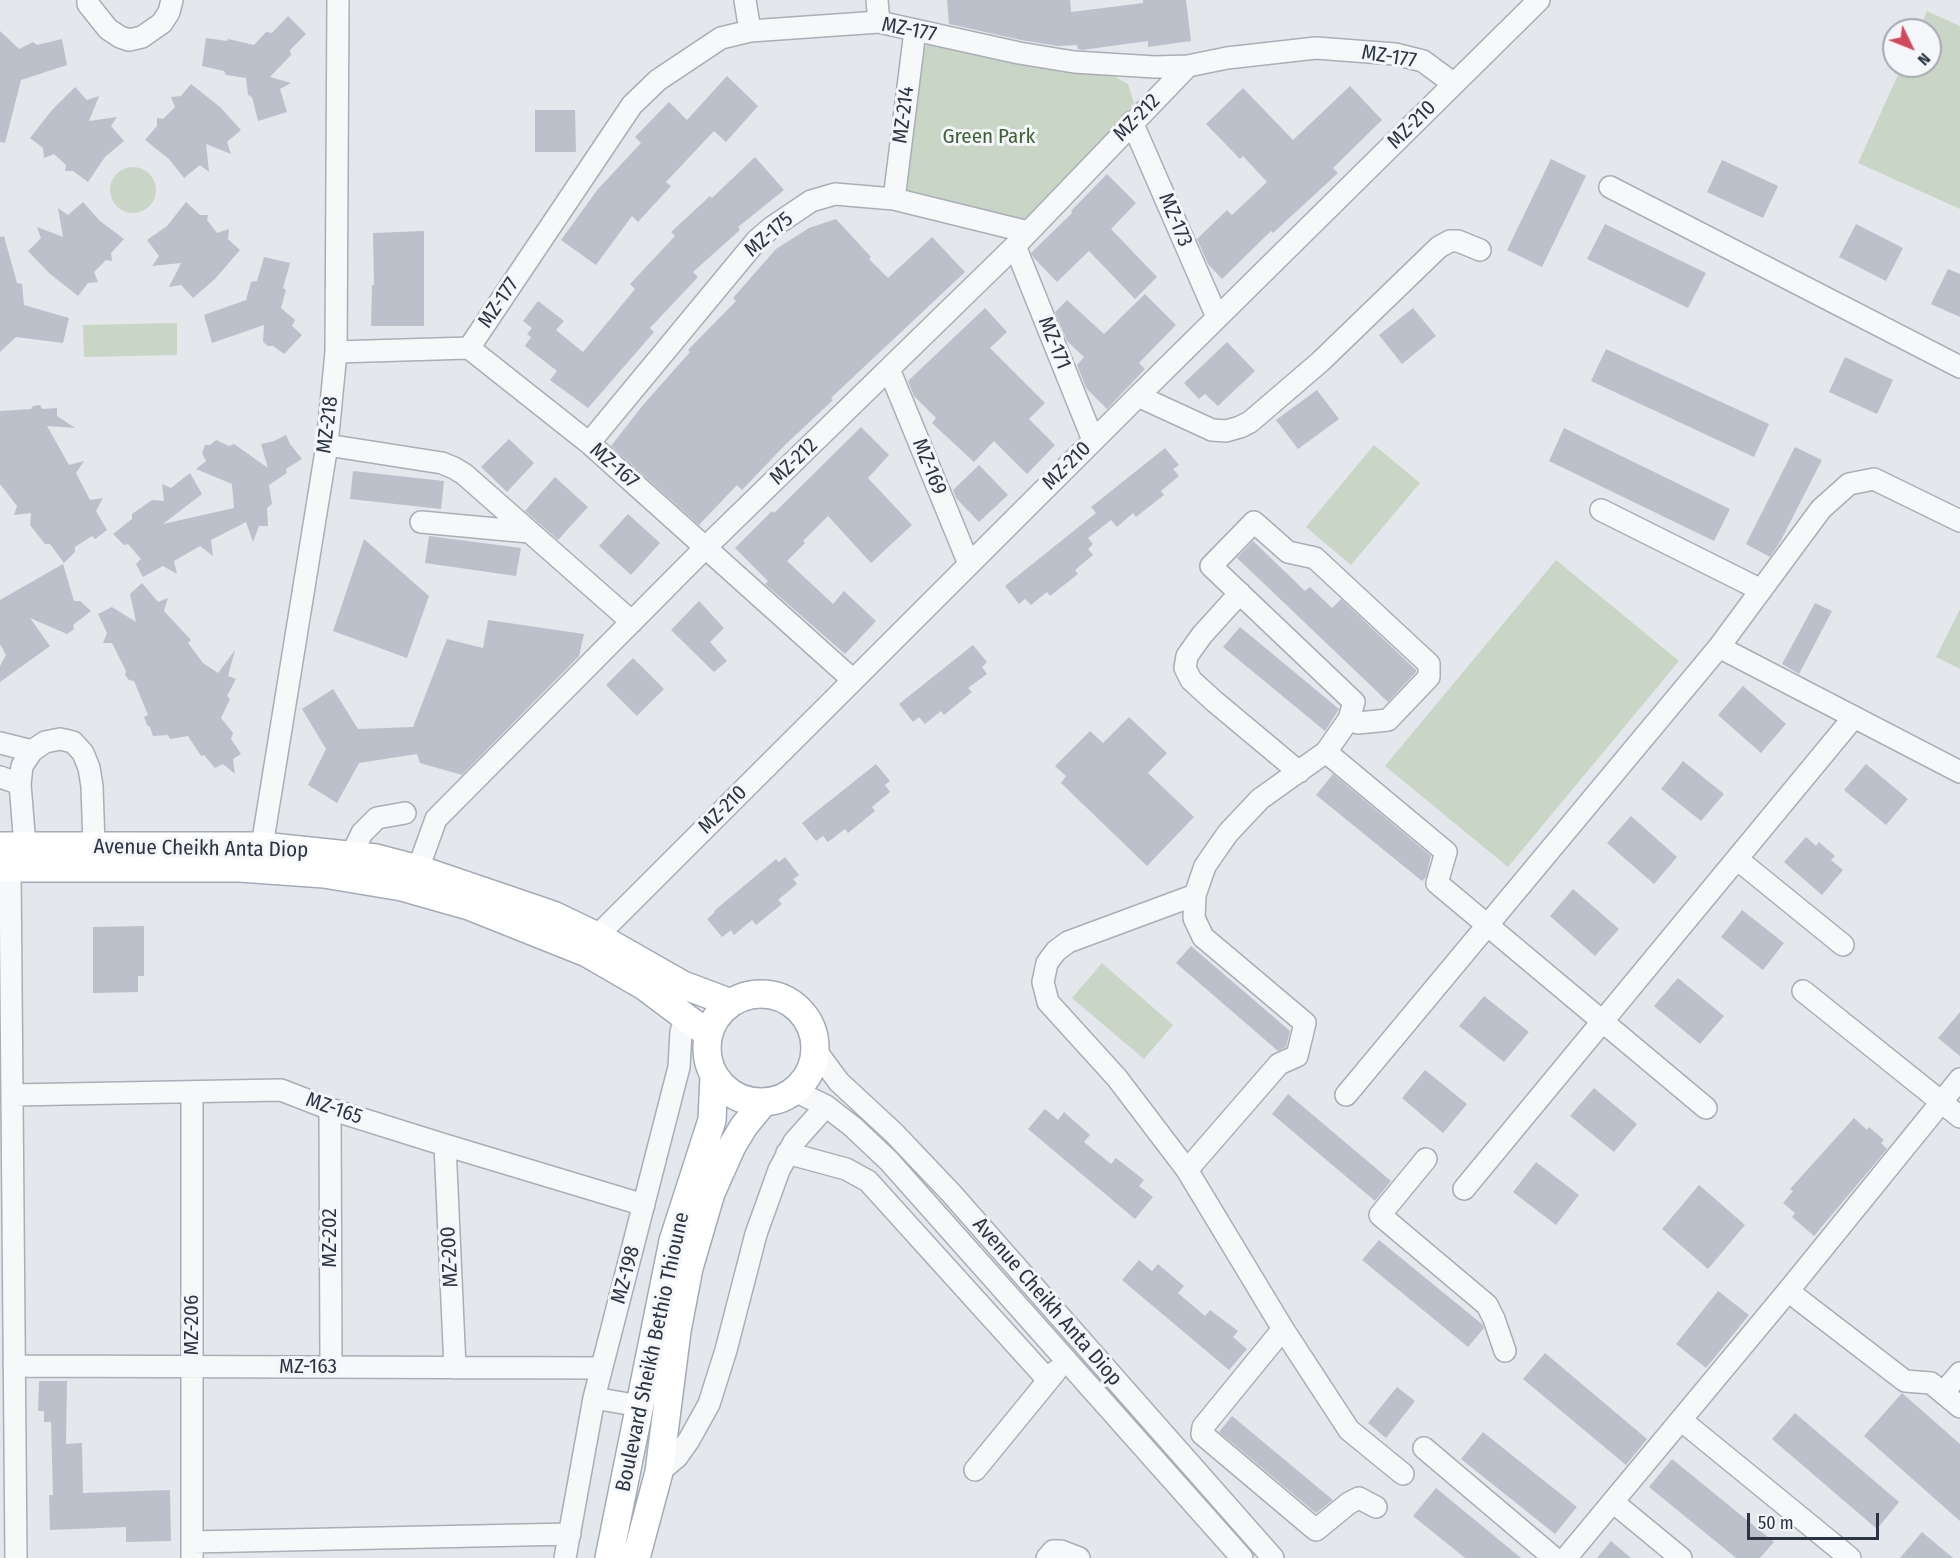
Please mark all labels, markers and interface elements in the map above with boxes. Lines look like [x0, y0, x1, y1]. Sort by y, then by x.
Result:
street label: MZ-177 [879, 12, 939, 48]
north arrow [1882, 18, 1942, 78]
street label: MZ-177 [1360, 40, 1418, 74]
text: N [1914, 49, 1934, 69]
street label: MZ-214 [888, 85, 920, 145]
street label: MZ-212 [1108, 89, 1166, 147]
street label: MZ-210 [1383, 96, 1441, 154]
park label: Green Park [943, 124, 1035, 150]
street label: MZ-173 [1152, 189, 1198, 251]
street label: MZ-175 [740, 207, 798, 263]
street label: MZ-177 [473, 273, 525, 333]
street label: MZ-171 [1032, 313, 1076, 373]
street label: MZ-218 [312, 395, 344, 455]
street label: MZ-212 [765, 433, 823, 491]
street label: MZ-169 [906, 435, 952, 499]
street label: MZ-210 [1038, 437, 1096, 495]
street label: MZ-167 [584, 438, 644, 494]
street label: MZ-210 [694, 781, 752, 839]
street label: Avenue Cheikh Anta Diop [93, 835, 309, 863]
street label: MZ-165 [302, 1088, 366, 1130]
street label: MZ-202 [317, 1208, 343, 1268]
street label: Boulevard Sheikh Bethio Thioune [611, 1210, 695, 1494]
street label: Avenue Cheikh Anta Diop [967, 1213, 1127, 1391]
street label: MZ-200 [436, 1226, 464, 1288]
street label: MZ-198 [606, 1243, 646, 1307]
street label: MZ-206 [179, 1295, 205, 1355]
street label: MZ-163 [279, 1354, 337, 1380]
scale bar [1750, 1501, 1882, 1539]
text: 50 m [1758, 1512, 1794, 1534]

